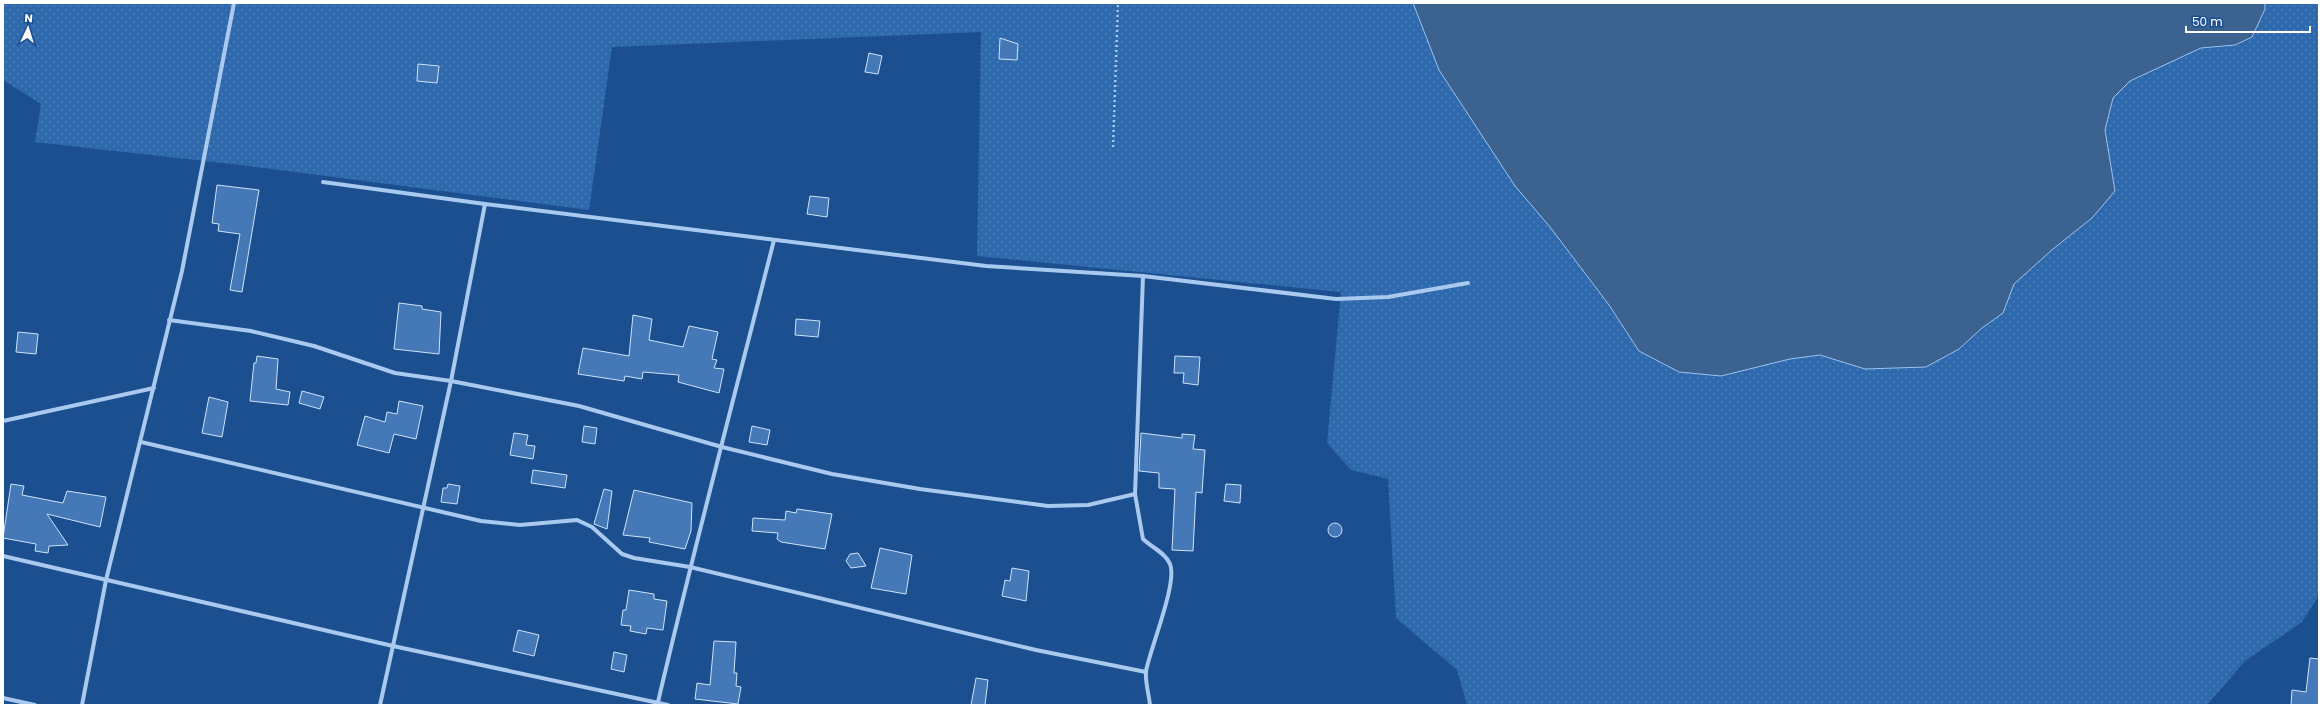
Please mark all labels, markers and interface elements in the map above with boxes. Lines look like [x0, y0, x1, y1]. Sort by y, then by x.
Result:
north arrow [8, 8, 48, 48]
scale bar [2186, 8, 2310, 34]
text: N [24, 10, 33, 26]
text: 50 m [2192, 13, 2223, 30]

